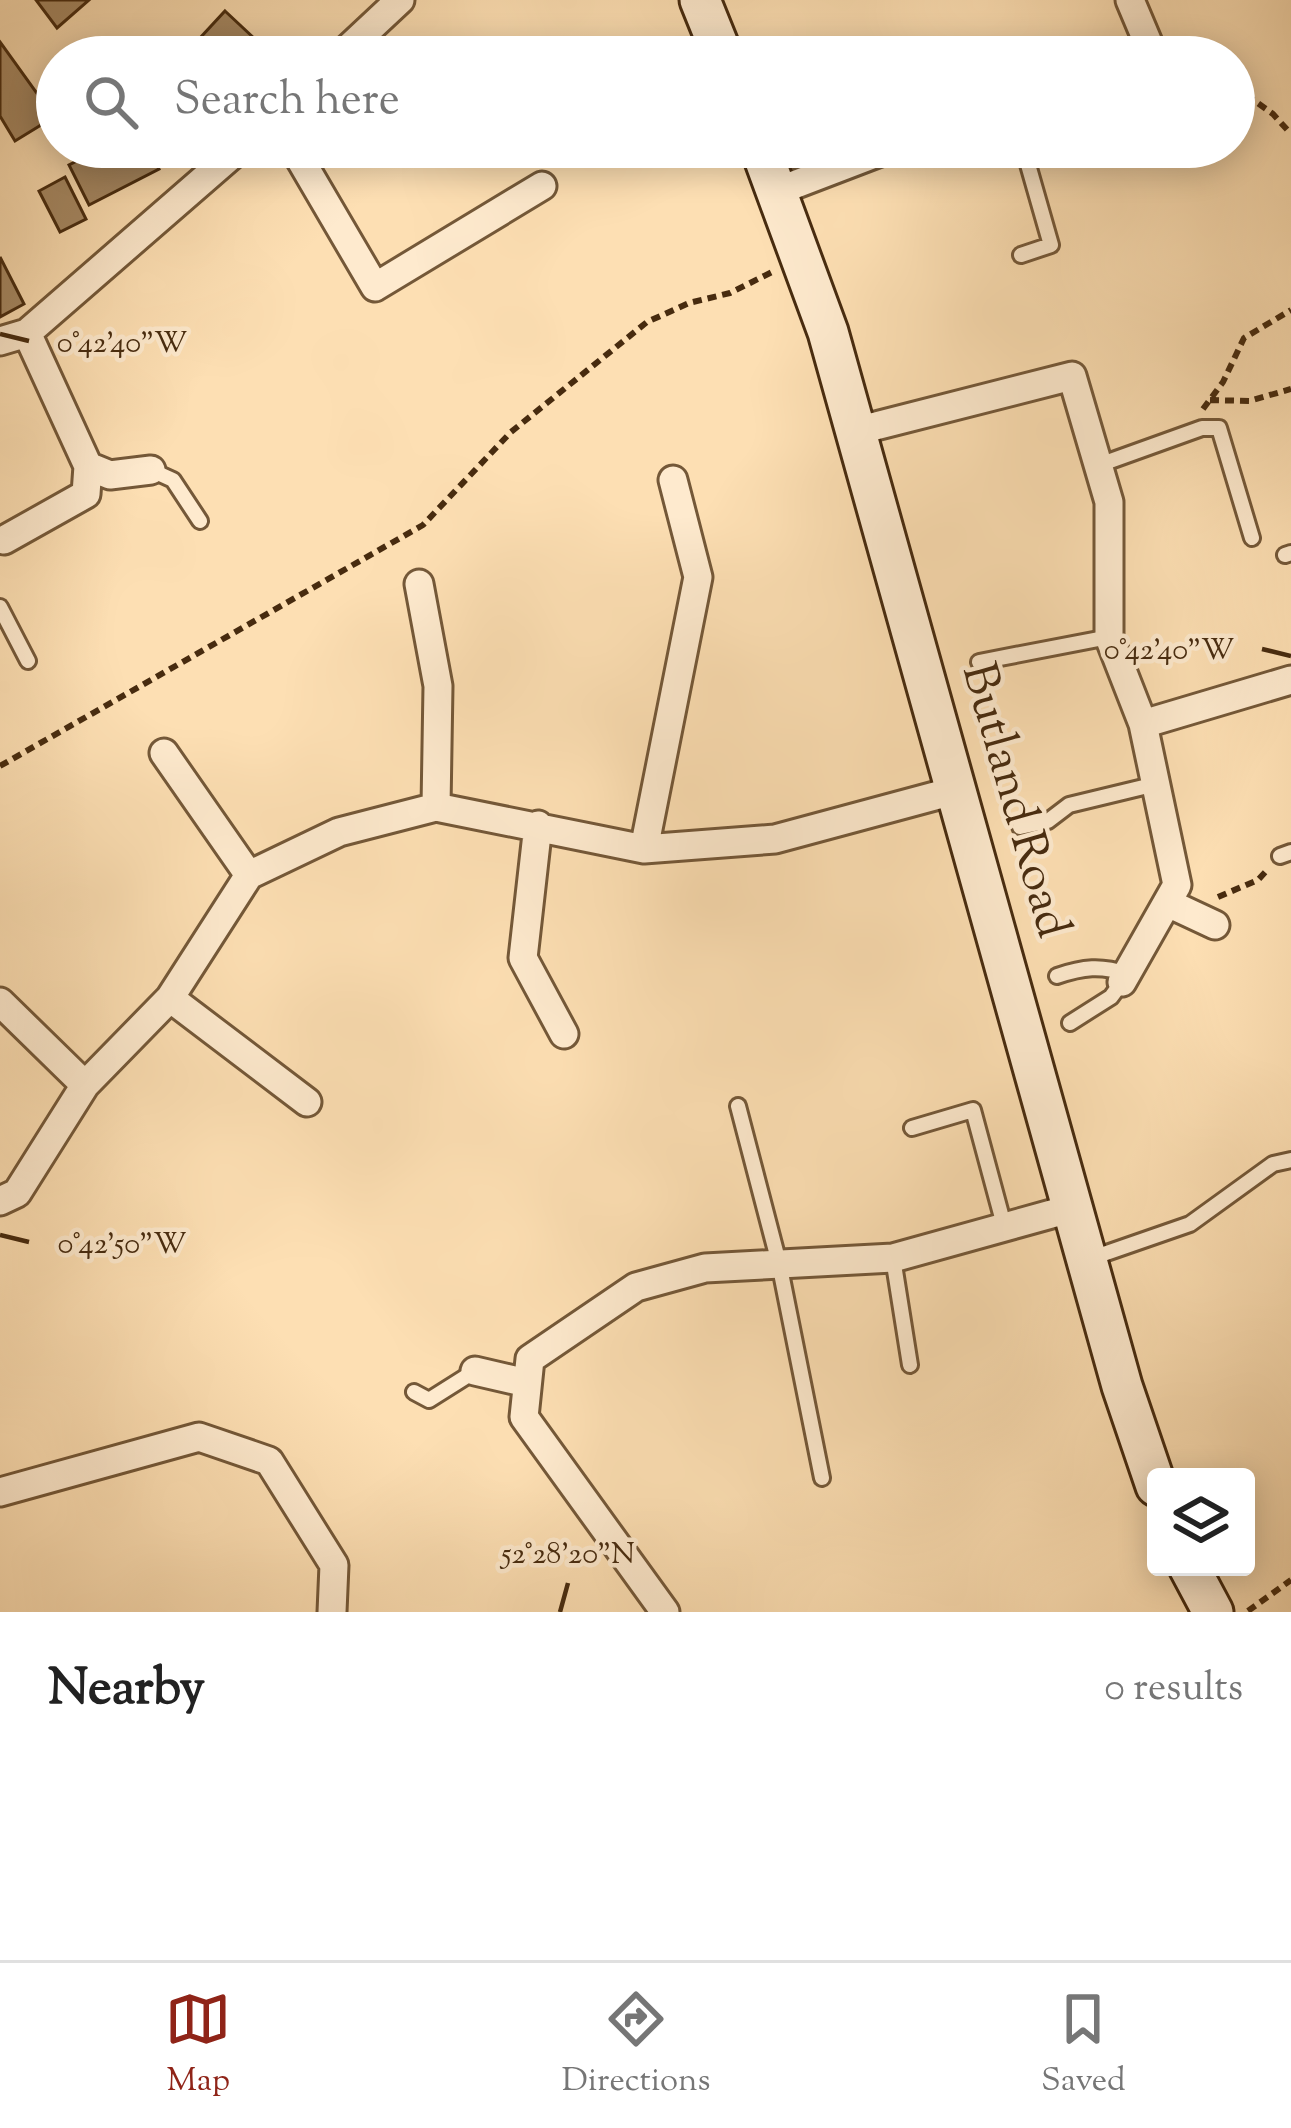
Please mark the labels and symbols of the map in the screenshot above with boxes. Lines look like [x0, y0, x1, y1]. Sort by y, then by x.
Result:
text: 0°42'40"W [57, 323, 187, 366]
text: 0°42'40"W [1104, 630, 1234, 673]
street label: Butland Road [941, 655, 1085, 947]
text: 0°42'50"W [58, 1224, 186, 1267]
text: 52°28'20"N [499, 1534, 635, 1577]

